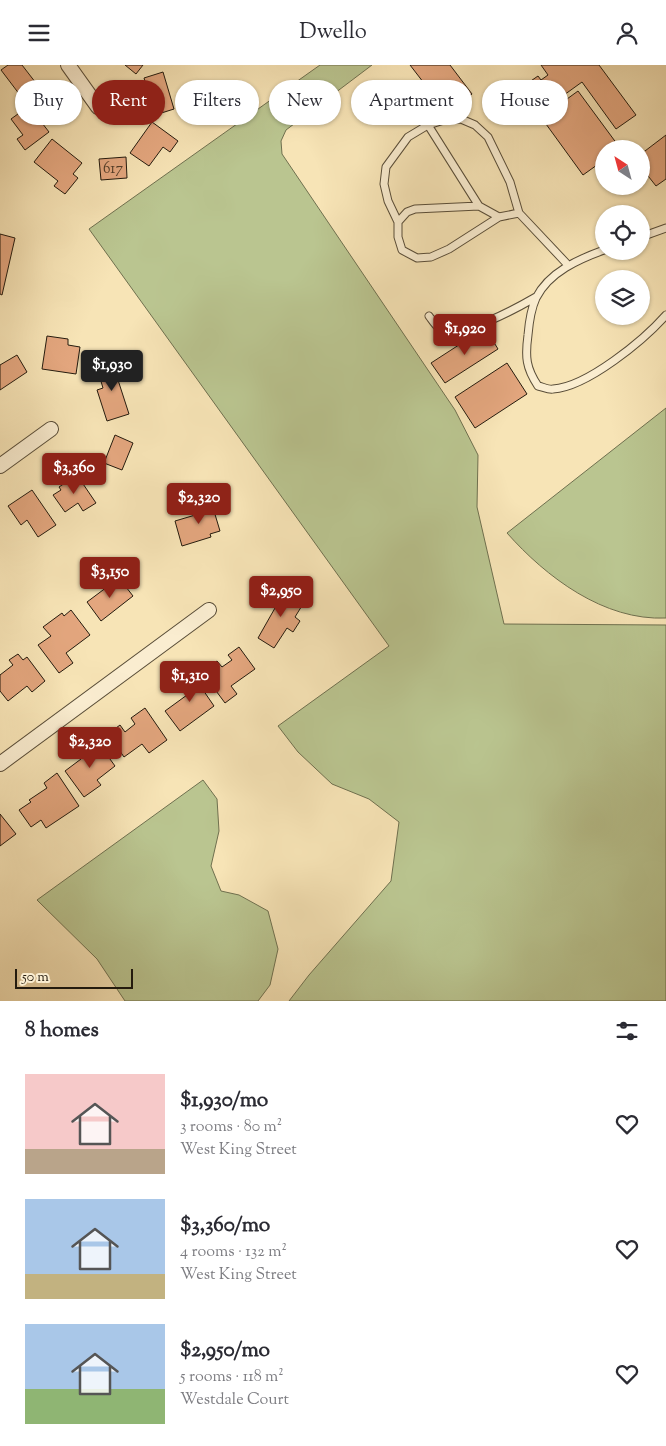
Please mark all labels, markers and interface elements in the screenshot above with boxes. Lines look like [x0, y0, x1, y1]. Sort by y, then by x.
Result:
text: Dwello [299, 17, 367, 49]
icon: menu [25, 19, 53, 47]
icon: person [613, 19, 641, 47]
chip: Buy [15, 80, 82, 125]
chip: Rent [92, 80, 165, 125]
chip: Filters [175, 80, 259, 125]
chip: New [269, 80, 341, 125]
chip: Apartment [351, 80, 472, 125]
chip: House [482, 80, 568, 125]
north arrow [595, 140, 650, 195]
map controls [595, 140, 650, 325]
house number: 617 [103, 159, 123, 180]
button: locate [595, 205, 650, 260]
button: layers [595, 270, 650, 325]
pin: $1,920 [424, 313, 506, 356]
text: $1,920 [444, 318, 486, 341]
pin: $1,930 [71, 349, 153, 392]
text: $1,930 [92, 354, 132, 377]
pin: $3,360 [33, 453, 115, 495]
text: $3,360 [53, 457, 95, 480]
pin: $2,320 [158, 483, 240, 525]
text: $2,320 [178, 487, 220, 510]
pin: $3,150 [69, 557, 151, 599]
text: $3,150 [91, 561, 129, 584]
pin: $2,950 [240, 575, 322, 618]
text: $2,950 [260, 580, 302, 603]
pin: $1,310 [149, 661, 231, 703]
text: $1,310 [171, 665, 209, 688]
pin: $2,320 [49, 727, 131, 769]
text: $2,320 [69, 731, 111, 754]
scale bar [15, 966, 132, 989]
text: 50 m [22, 968, 49, 988]
text: 8 homes [25, 1016, 99, 1046]
icon: filters [613, 1017, 641, 1045]
text: $1,930/mo [180, 1086, 268, 1116]
icon: home [65, 1094, 125, 1154]
icon: heart [613, 1110, 641, 1138]
text: 3 rooms · 80 m² [180, 1116, 282, 1139]
text: West King Street [180, 1139, 297, 1162]
text: $3,360/mo [180, 1211, 270, 1241]
icon: home [65, 1219, 125, 1279]
icon: heart [613, 1235, 641, 1263]
text: 4 rooms · 132 m² [180, 1241, 287, 1264]
text: West King Street [180, 1264, 297, 1287]
text: $2,950/mo [180, 1336, 270, 1366]
icon: home [65, 1344, 125, 1404]
icon: heart [613, 1360, 641, 1388]
text: 5 rooms · 118 m² [180, 1366, 284, 1389]
text: Westdale Court [180, 1389, 289, 1412]

